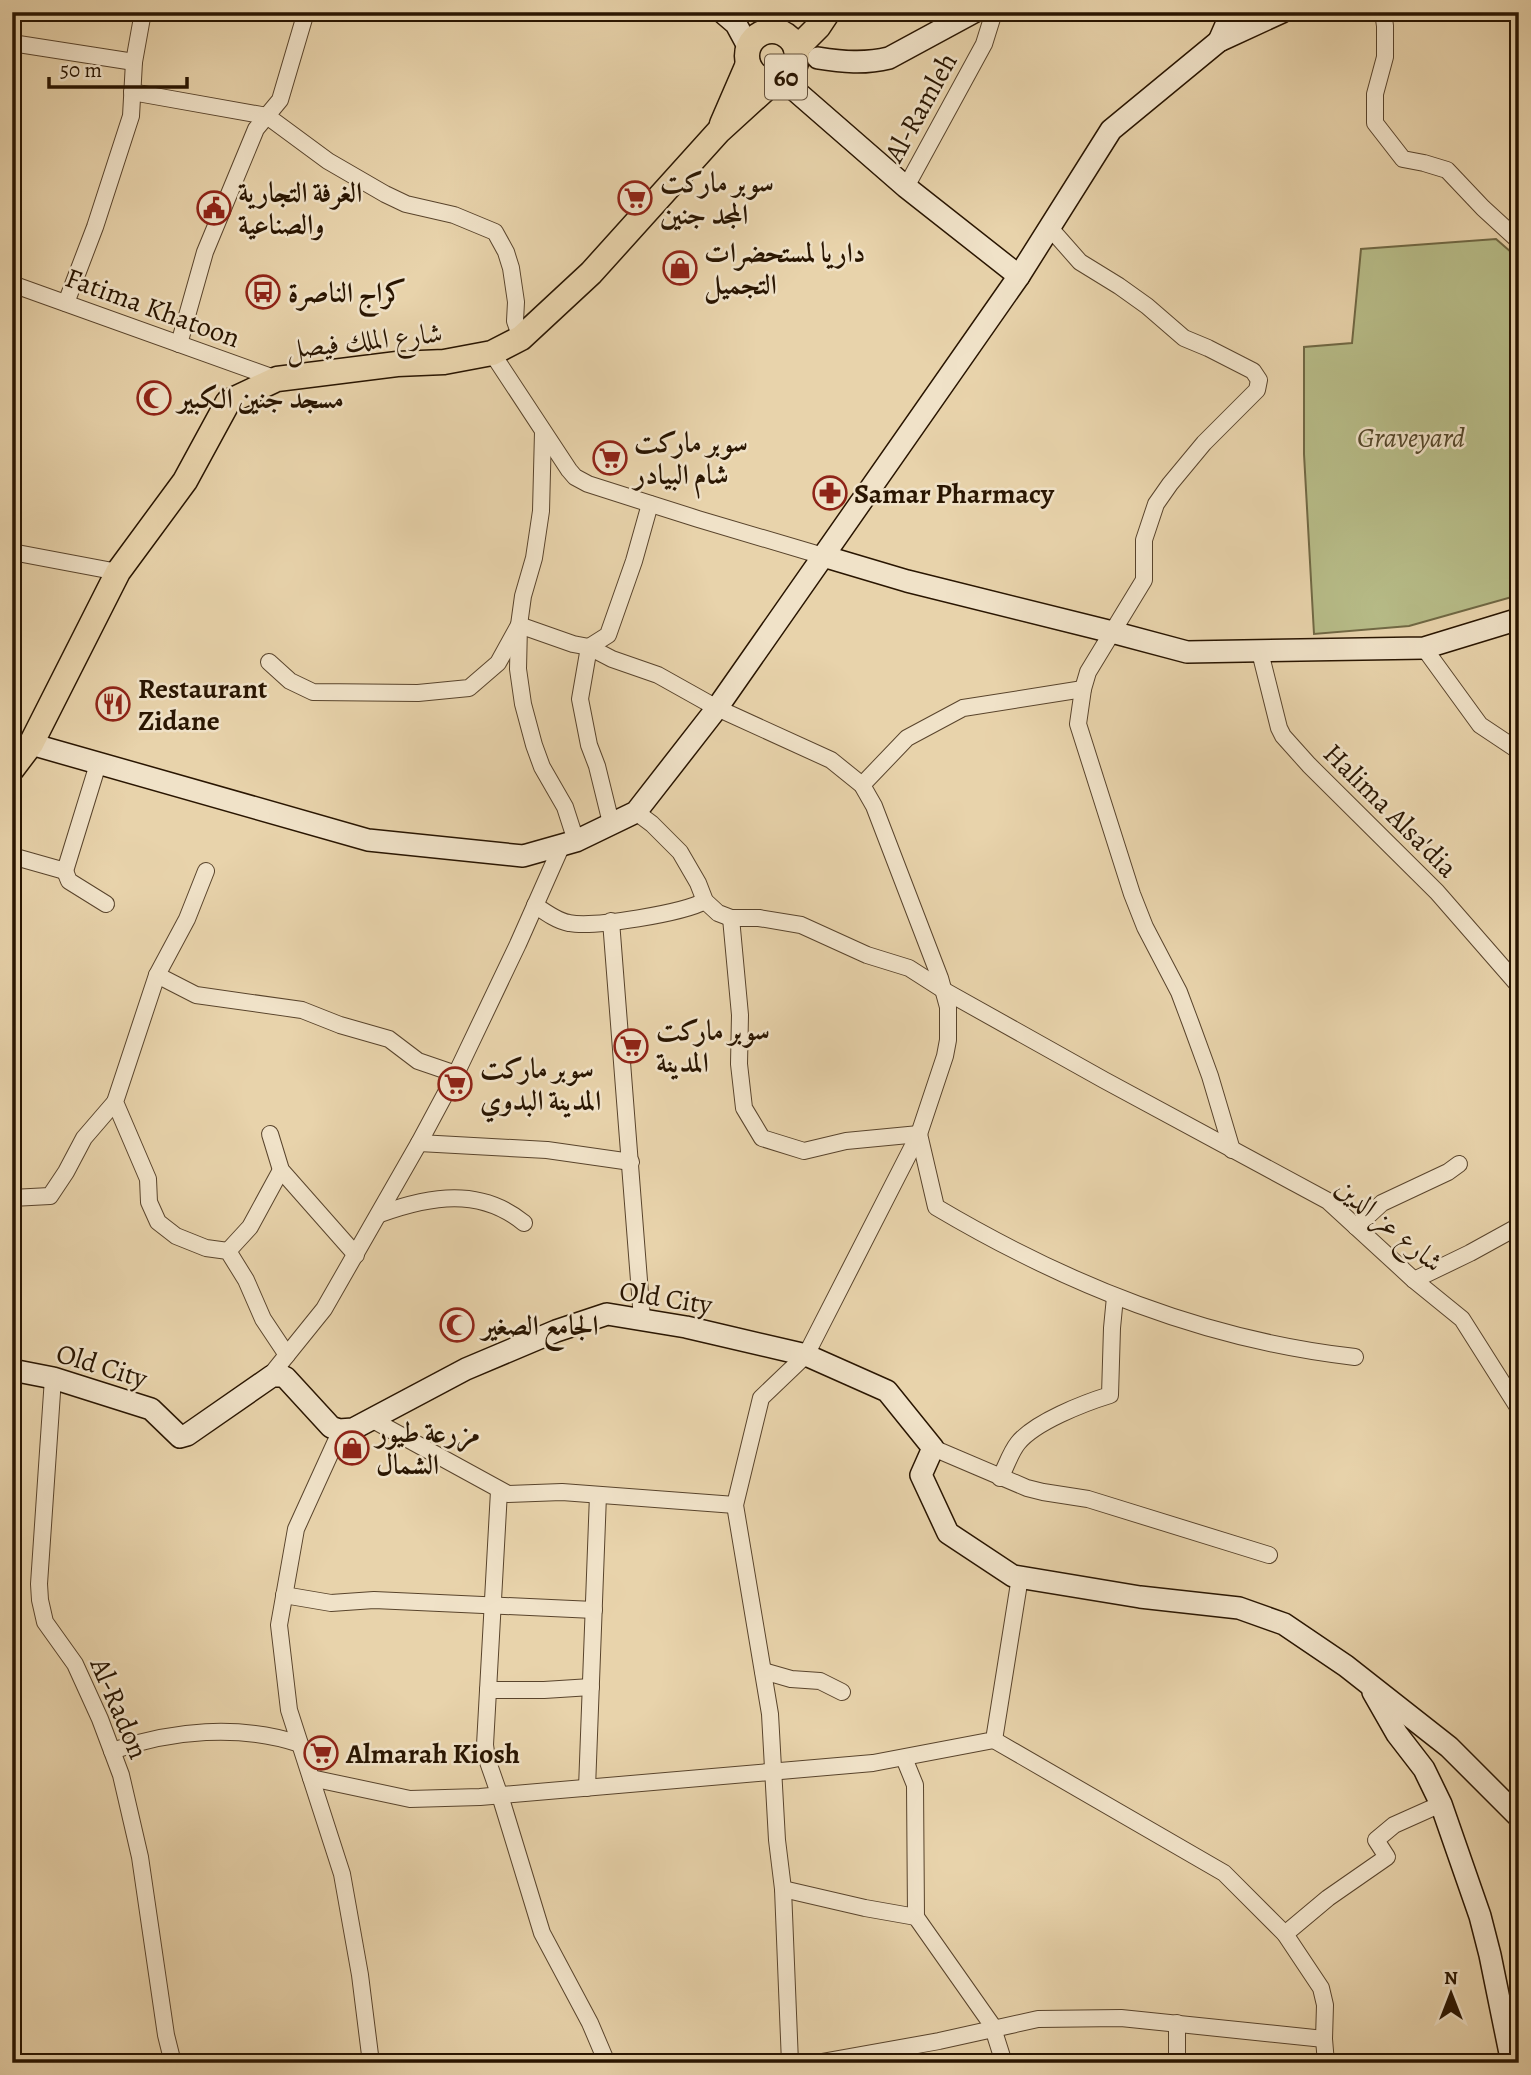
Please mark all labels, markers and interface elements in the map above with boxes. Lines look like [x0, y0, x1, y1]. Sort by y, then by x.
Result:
scale bar [49, 46, 187, 90]
street label: Al-Ramleh [875, 46, 967, 170]
road number: 60 [765, 54, 807, 100]
text: 50 m [60, 56, 102, 84]
place label: سوبر ماركت المجد جنين [660, 164, 774, 234]
place label: الغرفة التجارية والصناعية [238, 174, 362, 244]
supermarket icon: سوبر ماركت المجد جنين [616, 179, 654, 217]
public building icon: الغرفة التجارية والصناعية [195, 189, 233, 227]
place label: داريا لمستحضرات التجميل [704, 234, 865, 304]
shop icon: داريا لمستحضرات التجميل [661, 249, 699, 287]
street label: Fatima Khatoon [60, 259, 245, 357]
bus stop icon: كراج الناصرة [244, 273, 282, 311]
place label: كراج الناصرة [288, 274, 406, 318]
street label: شارع الملك فيصل [284, 314, 445, 372]
mosque icon: مسجد جنين الكبير [135, 379, 173, 417]
place label: مسجد جنين الكبير [175, 380, 344, 418]
park label: Graveyard [1357, 419, 1465, 457]
place label: سوبر ماركت شام البيادر [631, 424, 748, 499]
supermarket icon: سوبر ماركت شام البيادر [591, 439, 629, 477]
pharmacy icon: Samar Pharmacy [811, 474, 849, 512]
place label: Samar Pharmacy [854, 475, 1055, 513]
place label: Restaurant Zidane [138, 670, 267, 740]
restaurant icon: Restaurant Zidane [94, 685, 132, 723]
street label: Halima Alsa'dia [1315, 735, 1466, 886]
place label: سوبر ماركت المدينة [656, 1012, 770, 1082]
supermarket icon: سوبر ماركت المدينة [612, 1027, 650, 1065]
place label: سوبر ماركت المدينة البدوي [480, 1050, 601, 1123]
supermarket icon: سوبر ماركت المدينة البدوي [436, 1065, 474, 1103]
street label: شارع عز الدين [1325, 1169, 1451, 1284]
street label: Old City [617, 1272, 715, 1324]
mosque icon: الجامع الصغير [438, 1306, 476, 1344]
place label: الجامع الصغير [479, 1307, 599, 1352]
street label: Old City [51, 1334, 152, 1398]
place label: مزرعة طيور الشمال [373, 1414, 480, 1484]
shop icon: مزرعة طيور الشمال [333, 1429, 371, 1467]
street label: Al-Radon [80, 1651, 157, 1765]
supermarket icon: Almarah Kiosh [302, 1734, 340, 1772]
place label: Almarah Kiosh [345, 1735, 520, 1773]
north arrow [1416, 1960, 1486, 2030]
text: N [1444, 1965, 1458, 1991]

